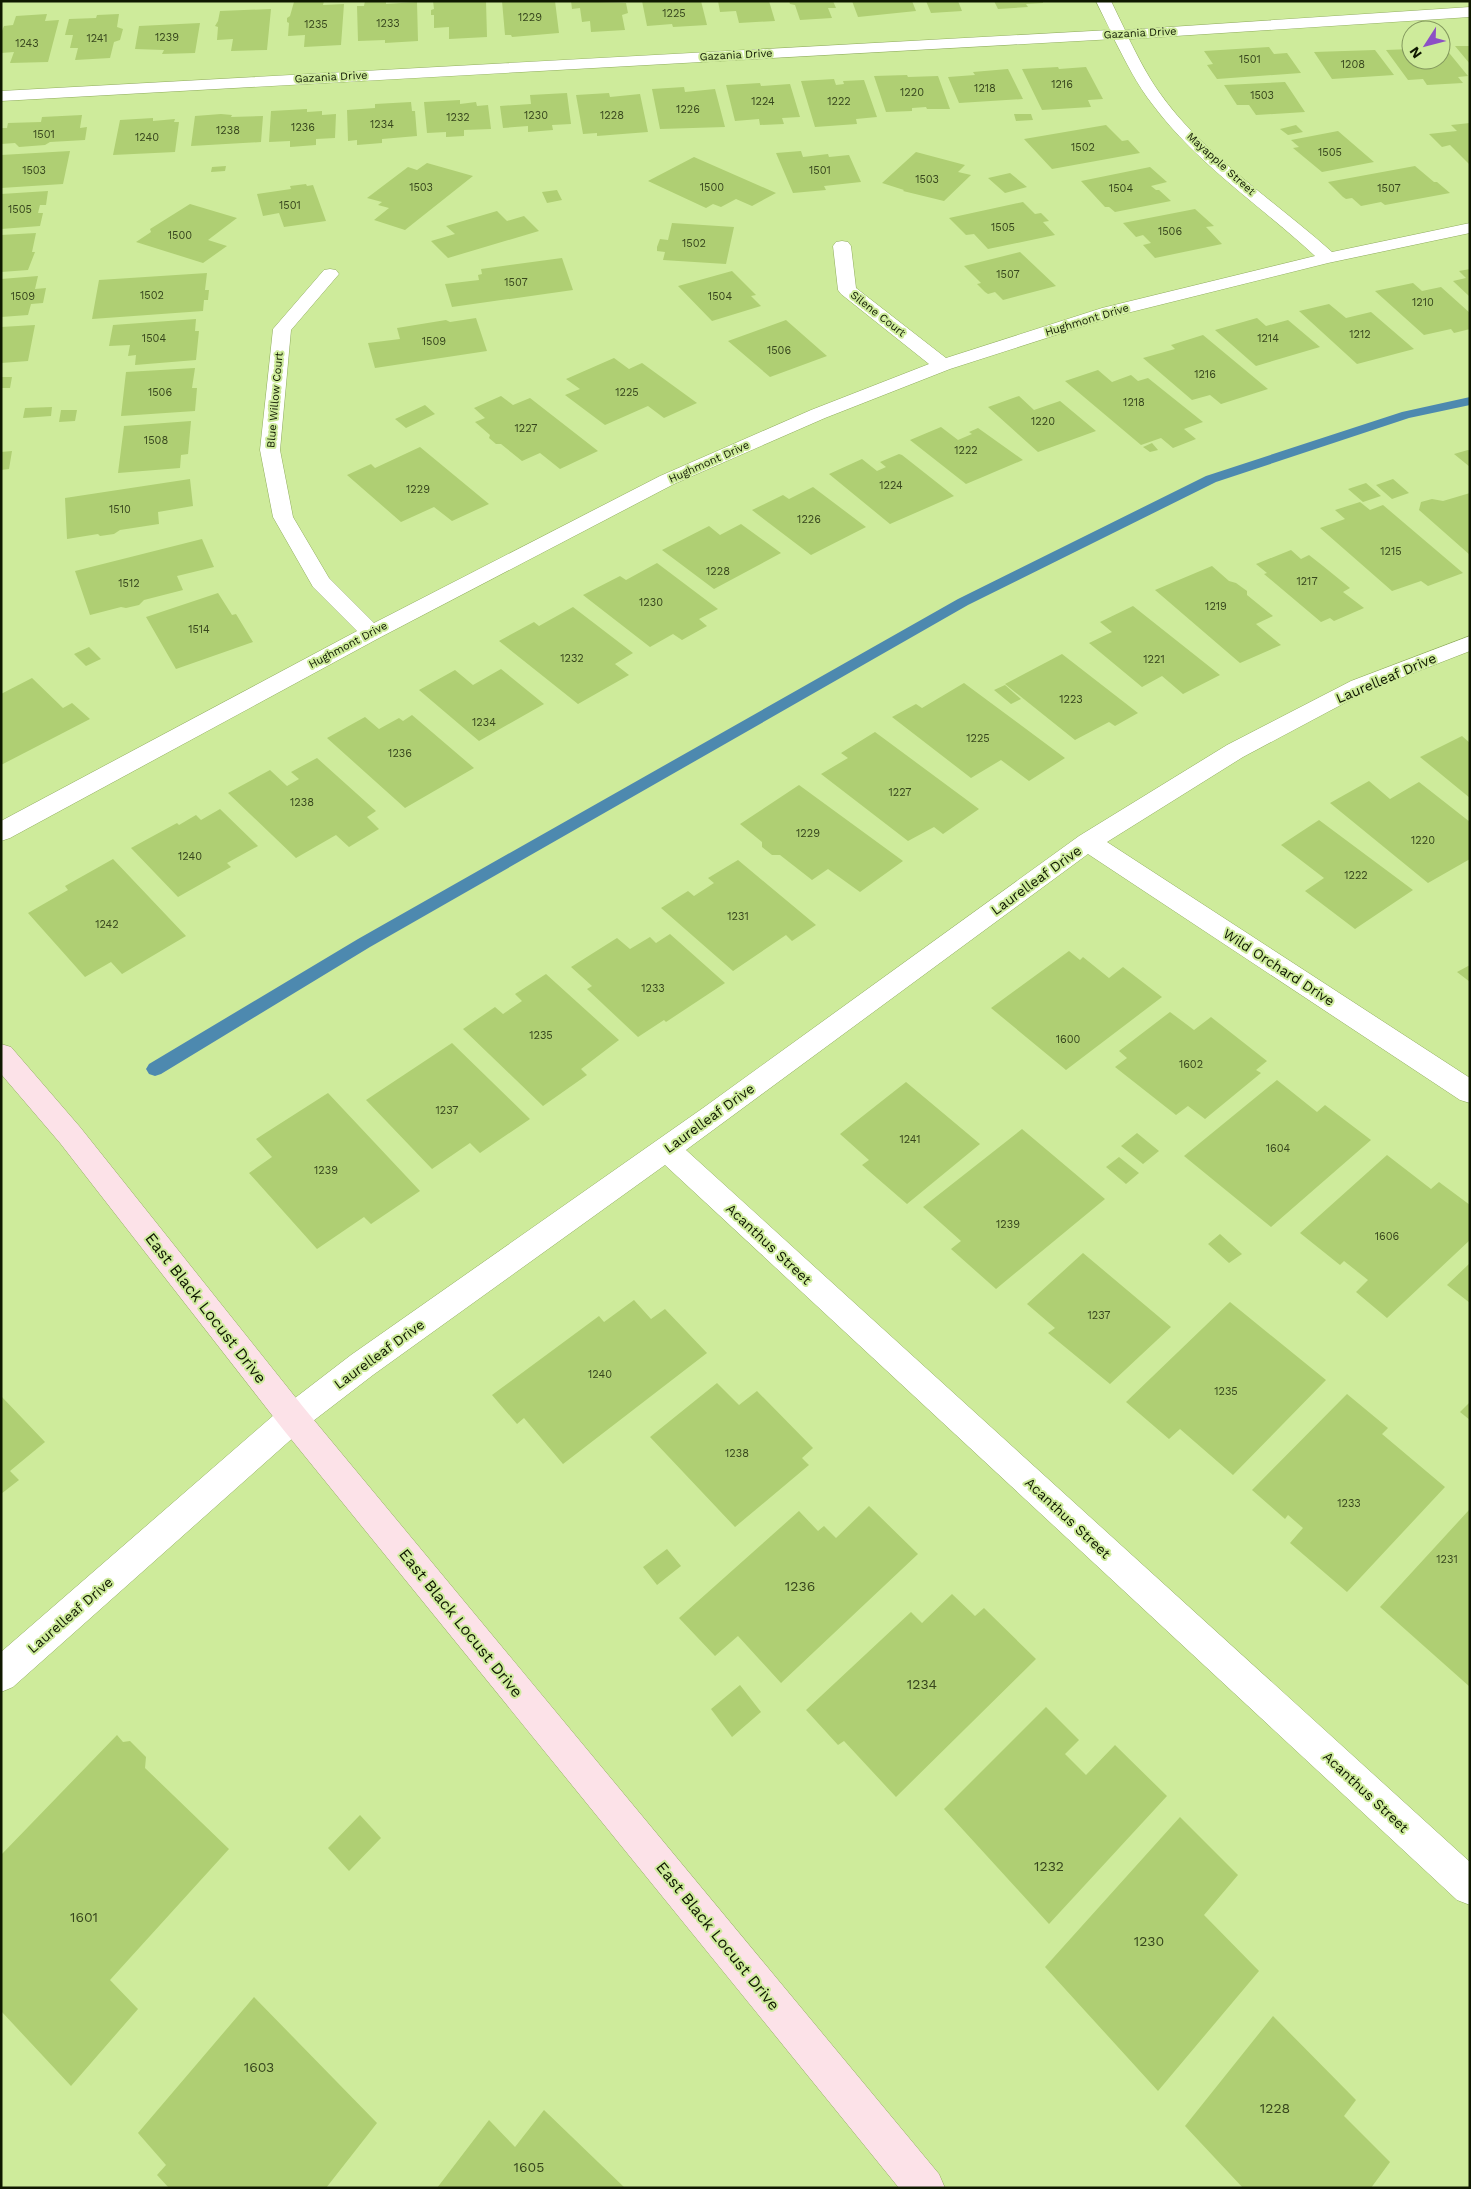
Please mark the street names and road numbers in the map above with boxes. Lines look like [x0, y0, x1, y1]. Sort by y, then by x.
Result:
street label: Gazania Drive [1103, 25, 1177, 41]
street label: Gazania Drive [699, 47, 773, 63]
street label: Gazania Drive [294, 69, 368, 85]
street label: Mayapple Street [1184, 130, 1258, 198]
street label: Silene Court [848, 288, 908, 340]
street label: Hughmont Drive [1044, 301, 1130, 339]
street label: Blue Willow Court [264, 351, 286, 449]
street label: Hughmont Drive [667, 438, 751, 486]
street label: Hughmont Drive [307, 619, 389, 671]
street label: Laurelleaf Drive [1333, 650, 1439, 706]
street label: Laurelleaf Drive [988, 842, 1084, 918]
street label: Wild Orchard Drive [1220, 925, 1338, 1009]
street label: Laurelleaf Drive [661, 1080, 757, 1156]
street label: Acanthus Street [723, 1200, 815, 1288]
street label: East Black Locust Drive [141, 1229, 271, 1387]
street label: Laurelleaf Drive [331, 1316, 427, 1392]
street label: Acanthus Street [1022, 1474, 1114, 1562]
street label: East Black Locust Drive [395, 1545, 527, 1701]
street label: Laurelleaf Drive [24, 1574, 116, 1656]
street label: Acanthus Street [1320, 1748, 1412, 1836]
street label: East Black Locust Drive [652, 1858, 784, 2014]

